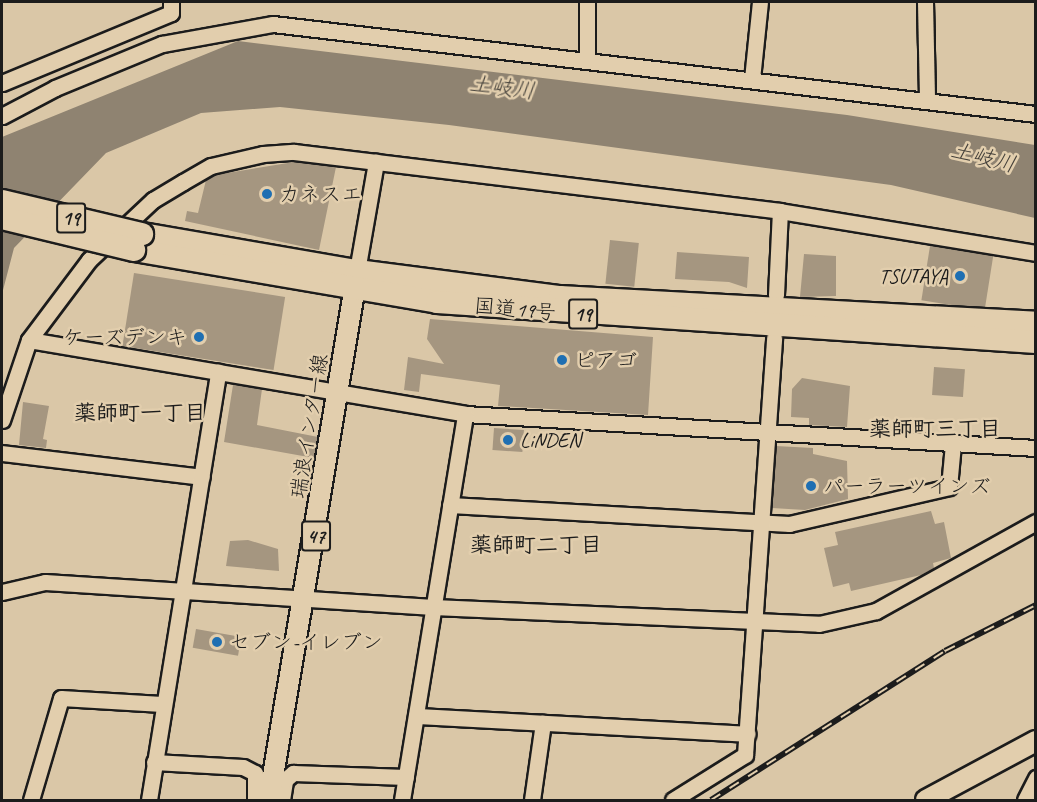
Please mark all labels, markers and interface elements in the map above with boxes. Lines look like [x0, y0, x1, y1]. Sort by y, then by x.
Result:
water label: 土岐川 [468, 71, 536, 105]
water label: 土岐川 [948, 137, 1018, 179]
place label: カネスエ [279, 181, 363, 207]
marker: カネスエ [260, 187, 274, 201]
road number: 19 [56, 201, 86, 235]
place label: TSUTAYA [879, 263, 948, 289]
marker: TSUTAYA [953, 269, 967, 283]
street label: 国道19号 [473, 293, 557, 325]
road number: 19 [568, 297, 598, 331]
place label: ケーズデンキ [61, 324, 187, 350]
marker: ケーズデンキ [192, 330, 206, 344]
place label: ピアゴ [574, 347, 637, 373]
street label: 瑞浪インター線 [285, 351, 333, 501]
marker: ピアゴ [555, 353, 569, 367]
district label: 薬師町一丁目 [74, 401, 206, 427]
district label: 薬師町三丁目 [869, 417, 1001, 443]
place label: LiNDEN [520, 427, 581, 453]
marker: LiNDEN [501, 433, 515, 447]
place label: パーラーツインズ [823, 473, 991, 499]
marker: パーラーツインズ [804, 479, 818, 493]
road number: 47 [301, 519, 331, 553]
district label: 薬師町二丁目 [470, 533, 602, 559]
place label: セブン-イレブン [229, 629, 383, 655]
marker: セブン-イレブン [210, 635, 224, 649]

